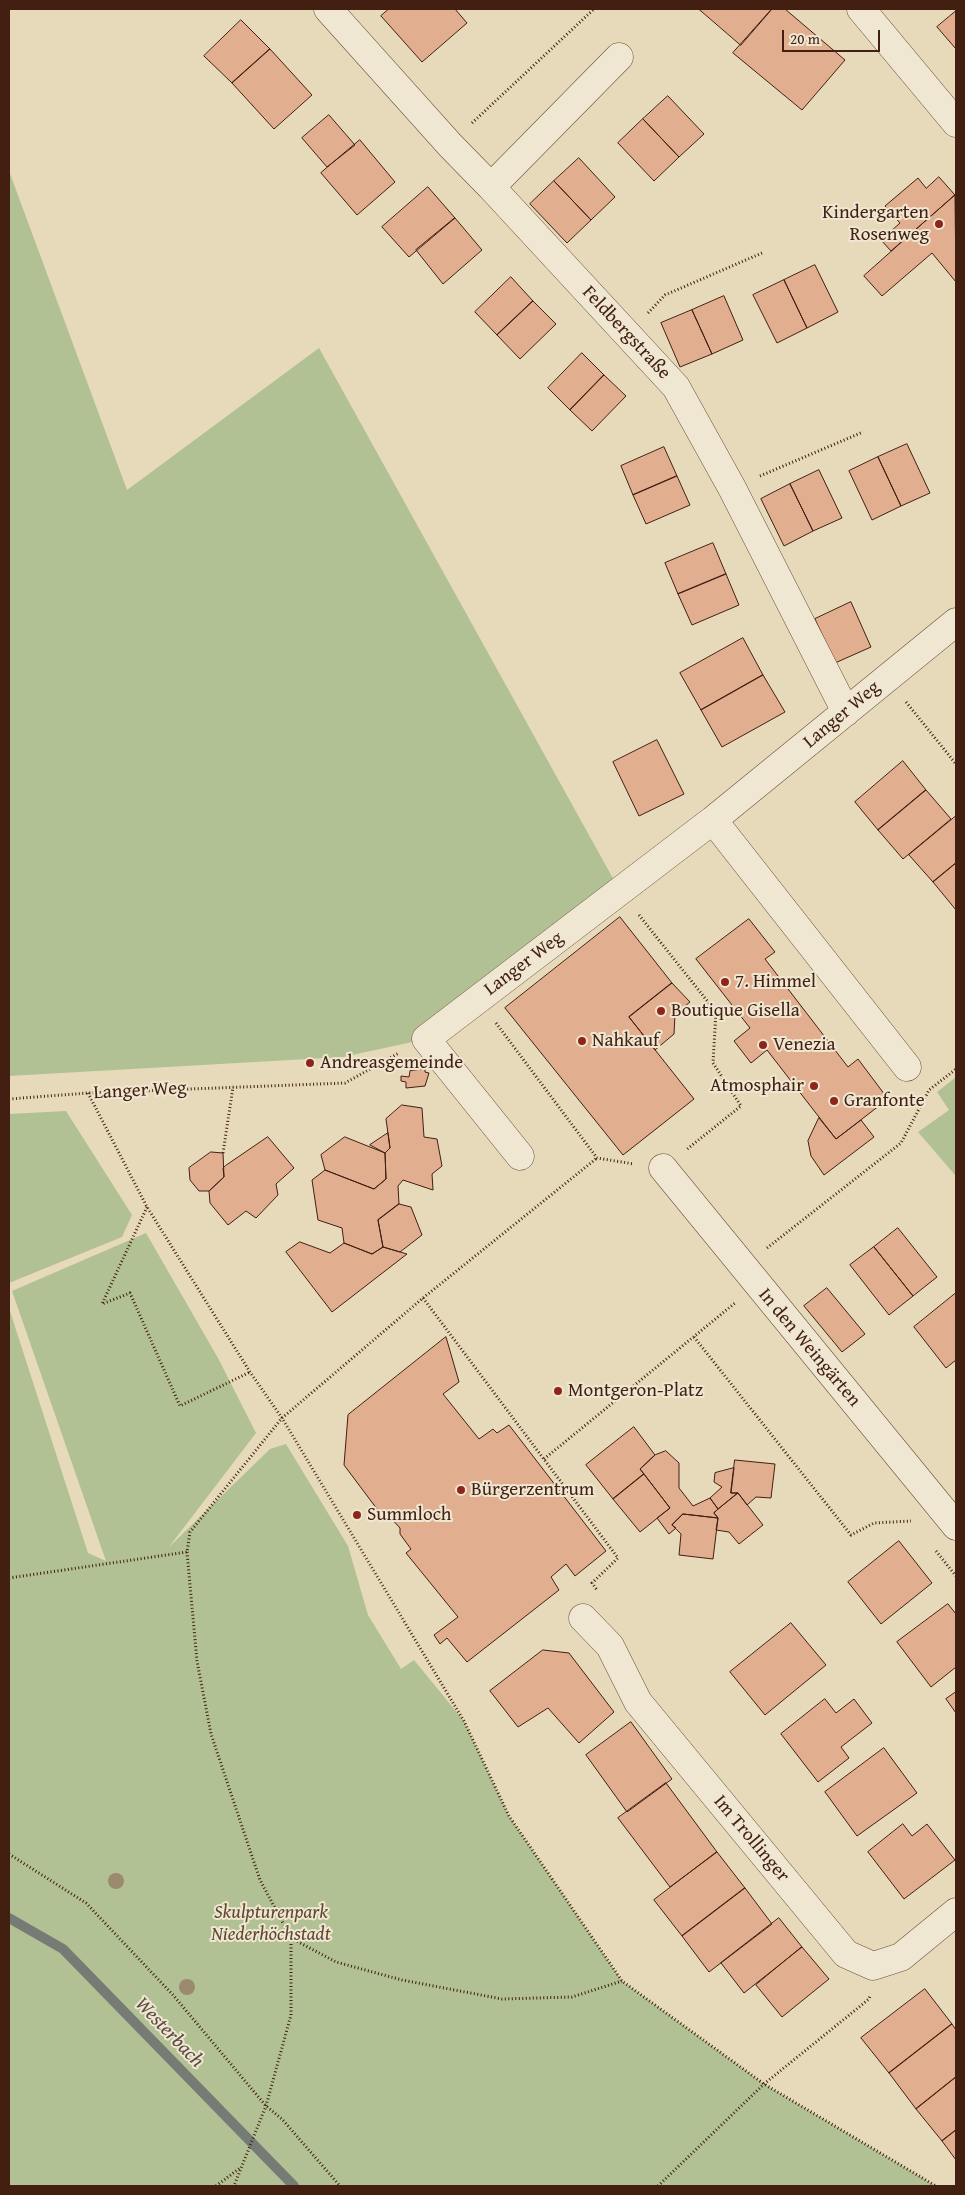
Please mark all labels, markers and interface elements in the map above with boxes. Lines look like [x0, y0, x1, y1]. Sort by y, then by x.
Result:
scale bar [785, 20, 882, 52]
text: 20 m [790, 28, 820, 49]
place label: Kindergarten Rosenweg [822, 202, 929, 246]
marker: Kindergarten Rosenweg [933, 218, 945, 230]
street label: Feldbergstraße [577, 281, 675, 385]
street label: Langer Weg [799, 676, 885, 754]
street label: Langer Weg [480, 927, 568, 1001]
place label: 7. Himmel [735, 971, 816, 993]
marker: 7. Himmel [719, 976, 731, 988]
place label: Boutique Gisella [671, 1000, 800, 1022]
marker: Boutique Gisella [655, 1005, 667, 1017]
place label: Nahkauf [592, 1030, 659, 1052]
place label: Venezia [773, 1034, 835, 1056]
marker: Nahkauf [576, 1035, 588, 1047]
marker: Venezia [757, 1039, 769, 1051]
place label: Andreasgemeinde [320, 1052, 463, 1074]
marker: Andreasgemeinde [304, 1057, 316, 1069]
place label: Atmosphair [710, 1075, 804, 1097]
street label: Langer Weg [93, 1077, 187, 1105]
marker: Atmosphair [808, 1080, 820, 1092]
place label: Granfonte [844, 1090, 925, 1112]
marker: Granfonte [828, 1095, 840, 1107]
street label: In den Weingärten [753, 1284, 865, 1412]
place label: Montgeron-Platz [568, 1380, 703, 1402]
marker: Montgeron-Platz [552, 1385, 564, 1397]
place label: Bürgerzentrum [471, 1479, 594, 1501]
marker: Bürgerzentrum [455, 1484, 467, 1496]
place label: Summloch [367, 1504, 451, 1526]
marker: Summloch [351, 1509, 363, 1521]
street label: Im Trollinger [708, 1791, 794, 1887]
park label: Skulpturenpark Niederhöchstadt [211, 1902, 331, 1946]
water label: Westerbach [130, 1993, 208, 2073]

